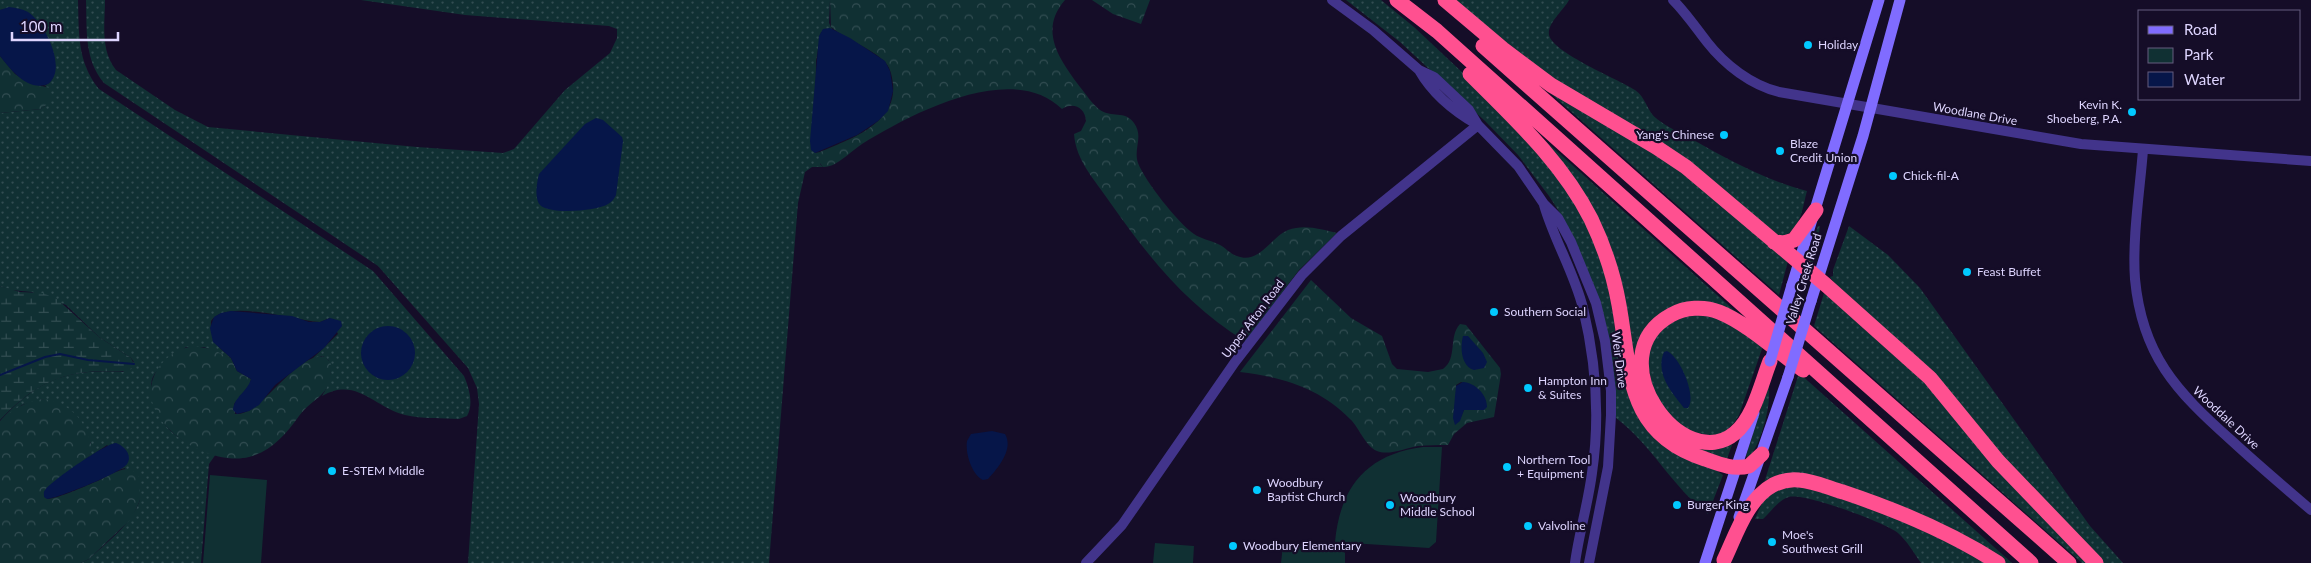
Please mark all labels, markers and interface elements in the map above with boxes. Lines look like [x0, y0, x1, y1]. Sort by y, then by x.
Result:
scale bar [12, 10, 119, 42]
legend [2138, 10, 2301, 100]
text: 100 m [20, 17, 62, 35]
text: Road [2184, 20, 2217, 38]
place label: Holiday [1818, 37, 1859, 52]
marker: Holiday [1802, 39, 1814, 51]
text: Park [2184, 45, 2214, 63]
text: Water [2184, 70, 2225, 88]
place label: Kevin K. Shoeberg, P.A. [2047, 97, 2122, 126]
street label: Woodlane Drive [1932, 99, 2019, 128]
marker: Kevin K. Shoeberg, P.A. [2126, 106, 2138, 118]
place label: Yang's Chinese [1636, 127, 1714, 142]
marker: Yang's Chinese [1718, 129, 1730, 141]
place label: Blaze Credit Union [1790, 136, 1857, 165]
marker: Blaze Credit Union [1774, 145, 1786, 157]
place label: Chick-fil-A [1903, 168, 1960, 183]
marker: Chick-fil-A [1887, 170, 1899, 182]
street label: Valley Creek Road [1783, 231, 1825, 326]
place label: Feast Buffet [1977, 264, 2042, 279]
marker: Feast Buffet [1961, 266, 1973, 278]
street label: Upper Afton Road [1218, 276, 1287, 361]
place label: Southern Social [1504, 304, 1586, 319]
marker: Southern Social [1488, 306, 1500, 318]
street label: Weir Drive [1609, 331, 1630, 389]
place label: Hampton Inn & Suites [1538, 373, 1607, 402]
marker: Hampton Inn & Suites [1522, 382, 1534, 394]
street label: Wooddale Drive [2190, 383, 2263, 452]
place label: Northern Tool + Equipment [1517, 452, 1590, 481]
marker: Northern Tool + Equipment [1501, 461, 1513, 473]
place label: E-STEM Middle [342, 463, 425, 478]
marker: E-STEM Middle [326, 465, 338, 477]
place label: Woodbury Baptist Church [1267, 475, 1345, 504]
marker: Woodbury Baptist Church [1251, 484, 1263, 496]
place label: Woodbury Middle School [1400, 490, 1475, 519]
place label: Burger King [1687, 497, 1749, 512]
marker: Woodbury Middle School [1384, 499, 1396, 511]
marker: Burger King [1671, 499, 1683, 511]
place label: Valvoline [1538, 518, 1586, 533]
marker: Valvoline [1522, 520, 1534, 532]
place label: Moe's Southwest Grill [1782, 527, 1863, 556]
marker: Moe's Southwest Grill [1766, 536, 1778, 548]
place label: Woodbury Elementary [1243, 538, 1362, 553]
marker: Woodbury Elementary [1227, 540, 1239, 552]

